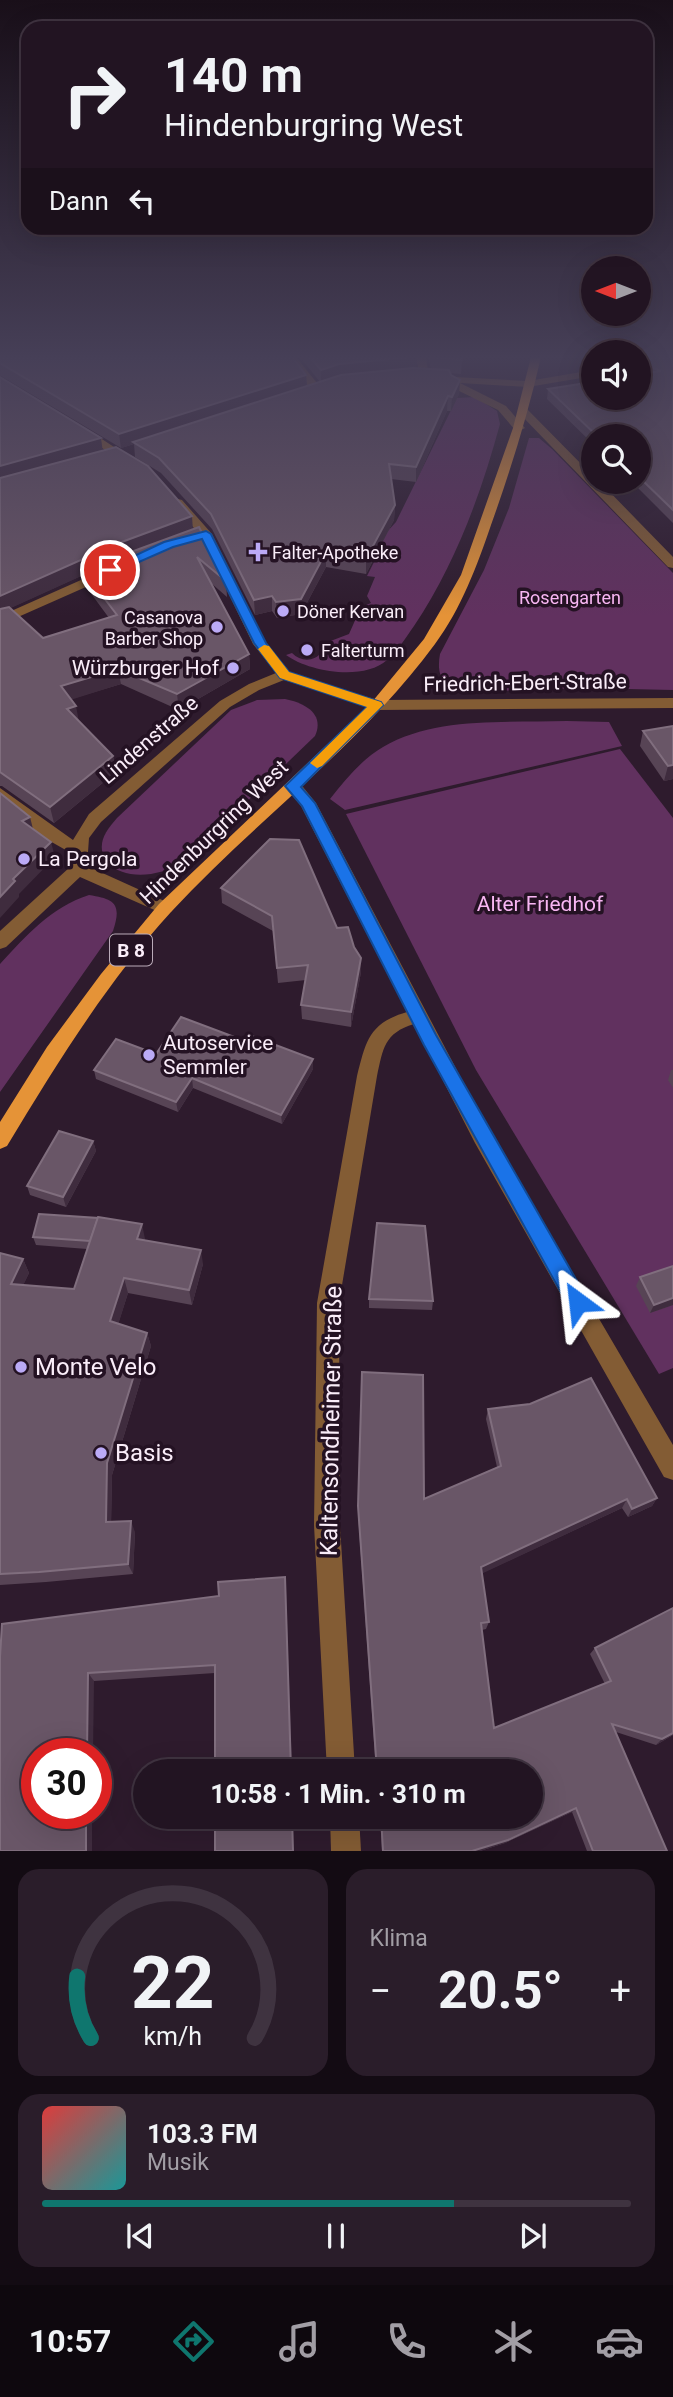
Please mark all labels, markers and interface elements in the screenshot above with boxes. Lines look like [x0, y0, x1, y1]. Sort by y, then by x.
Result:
text: 140 m [164, 47, 303, 104]
icon: right [49, 49, 140, 140]
text: Hindenburgring West [164, 106, 463, 144]
icon: left [123, 182, 161, 220]
text: Dann [49, 186, 109, 216]
north arrow [581, 256, 651, 326]
map controls [581, 256, 651, 494]
button: sound [581, 340, 651, 410]
button: search [581, 424, 651, 494]
pin [80, 540, 140, 600]
place label: Falter-Apotheke [272, 542, 398, 563]
marker: Falter-Apotheke [250, 544, 266, 560]
icon: arrive [91, 551, 129, 589]
park label: Rosengarten [519, 587, 621, 608]
place label: Döner Kervan [297, 601, 404, 622]
marker: Döner Kervan [275, 603, 291, 619]
place label: Casanova Barber Shop [105, 607, 203, 649]
marker: Casanova Barber Shop [209, 619, 225, 635]
place label: Falterturm [321, 640, 405, 661]
marker: Falterturm [299, 642, 315, 658]
place label: Würzburger Hof [72, 656, 220, 680]
marker: Würzburger Hof [225, 660, 241, 676]
street label: Friedrich-Ebert-Straße [423, 669, 627, 697]
street label: Lindenstraße [95, 691, 203, 789]
street label: Hindenburgring West [135, 755, 293, 909]
place label: La Pergola [38, 847, 137, 871]
marker: La Pergola [16, 851, 32, 867]
park label: Alter Friedhof [477, 892, 604, 916]
road number: B 8 [110, 934, 152, 966]
place label: Autoservice Semmler [163, 1031, 274, 1079]
marker: Autoservice Semmler [141, 1047, 157, 1063]
position arrow [541, 1265, 615, 1339]
street label: Kaltensondheimer Straße [315, 1286, 347, 1556]
place label: Monte Velo [35, 1353, 156, 1381]
marker: Monte Velo [13, 1359, 29, 1375]
place label: Basis [115, 1439, 174, 1467]
marker: Basis [93, 1445, 109, 1461]
speed limit sign: 30 [21, 1738, 112, 1829]
text: 10:58 · 1 Min. · 310 m [210, 1779, 466, 1809]
text: Klima [370, 1925, 428, 1952]
text: 22 [131, 1941, 215, 2027]
text: 20.5° [438, 1960, 563, 2021]
text: − [370, 1969, 391, 2013]
text: + [609, 1969, 631, 2013]
text: km/h [143, 2022, 202, 2051]
text: 103.3 FM [147, 2119, 258, 2149]
text: Musik [147, 2149, 209, 2176]
icon: previous [121, 2217, 159, 2255]
icon: pause [317, 2217, 355, 2255]
icon: next [514, 2217, 552, 2255]
icon: directions [169, 2317, 218, 2366]
icon: music [275, 2317, 324, 2366]
icon: phone [382, 2317, 431, 2366]
icon: climate [489, 2317, 538, 2366]
icon: car [595, 2317, 644, 2366]
text: 10:57 [29, 2322, 111, 2360]

